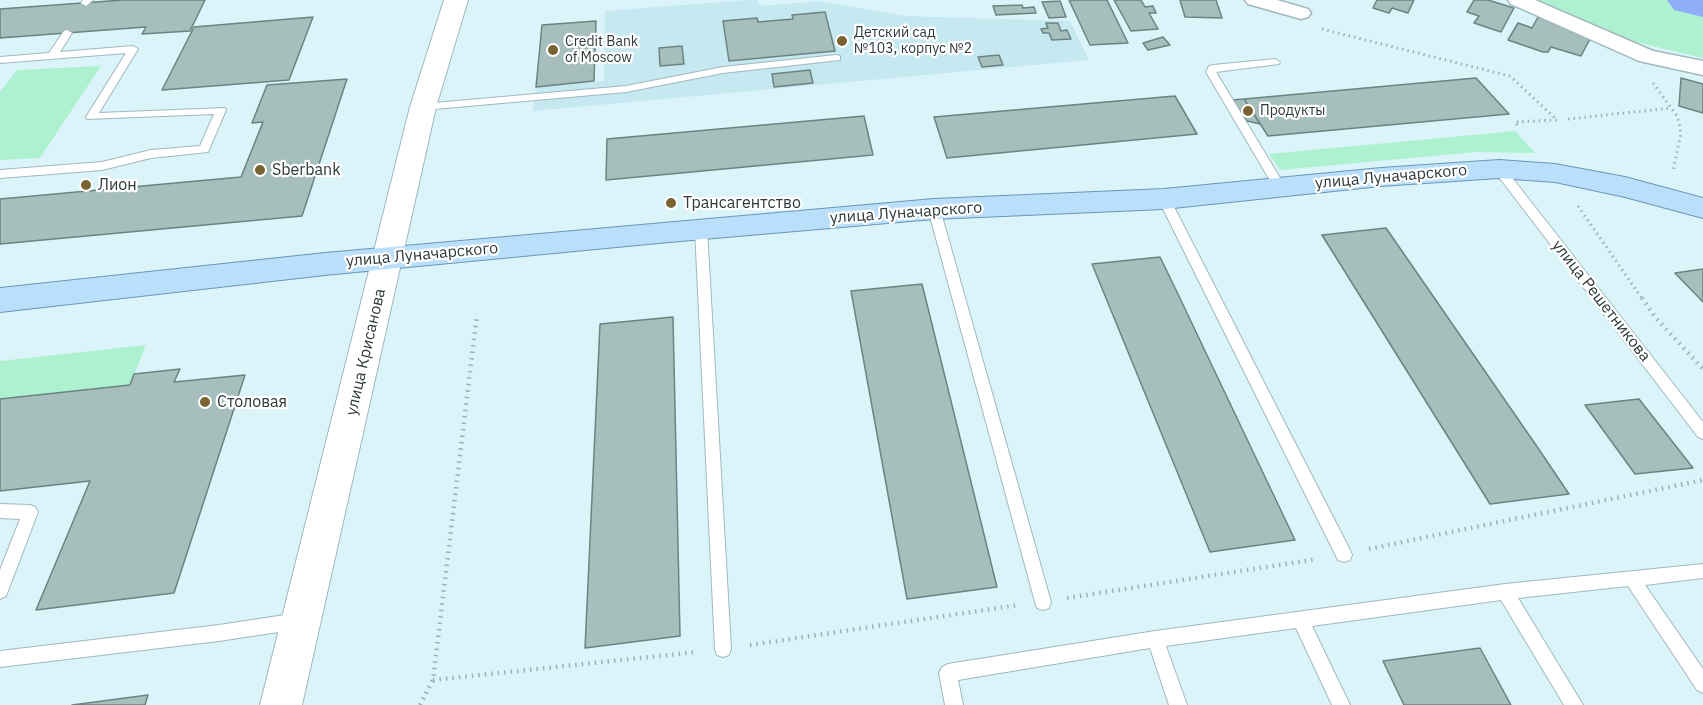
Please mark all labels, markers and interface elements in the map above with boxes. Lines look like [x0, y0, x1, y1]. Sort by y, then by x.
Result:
place label: Детский сад №103, корпус №2 [854, 25, 972, 57]
place label: Credit Bank of Moscow [565, 34, 638, 66]
marker: Детский сад №103, корпус №2 [835, 34, 849, 48]
marker: Credit Bank of Moscow [546, 43, 560, 57]
place label: Прoдукты [1260, 103, 1325, 119]
marker: Прoдукты [1241, 104, 1255, 118]
place label: Sberbank [272, 160, 341, 180]
street label: улица Луначарского [1314, 161, 1468, 193]
marker: Sberbank [253, 163, 267, 177]
place label: Лион [98, 175, 137, 195]
marker: Лион [79, 178, 93, 192]
place label: Трансагентство [683, 193, 801, 213]
marker: Трансагентство [664, 196, 678, 210]
street label: улица Луначарского [829, 198, 983, 228]
street label: улица Решетникова [1548, 236, 1654, 366]
street label: улица Луначарского [345, 239, 499, 271]
street label: улица Крисанова [342, 287, 390, 417]
place label: Столовая [217, 392, 287, 412]
marker: Столовая [198, 395, 212, 409]

